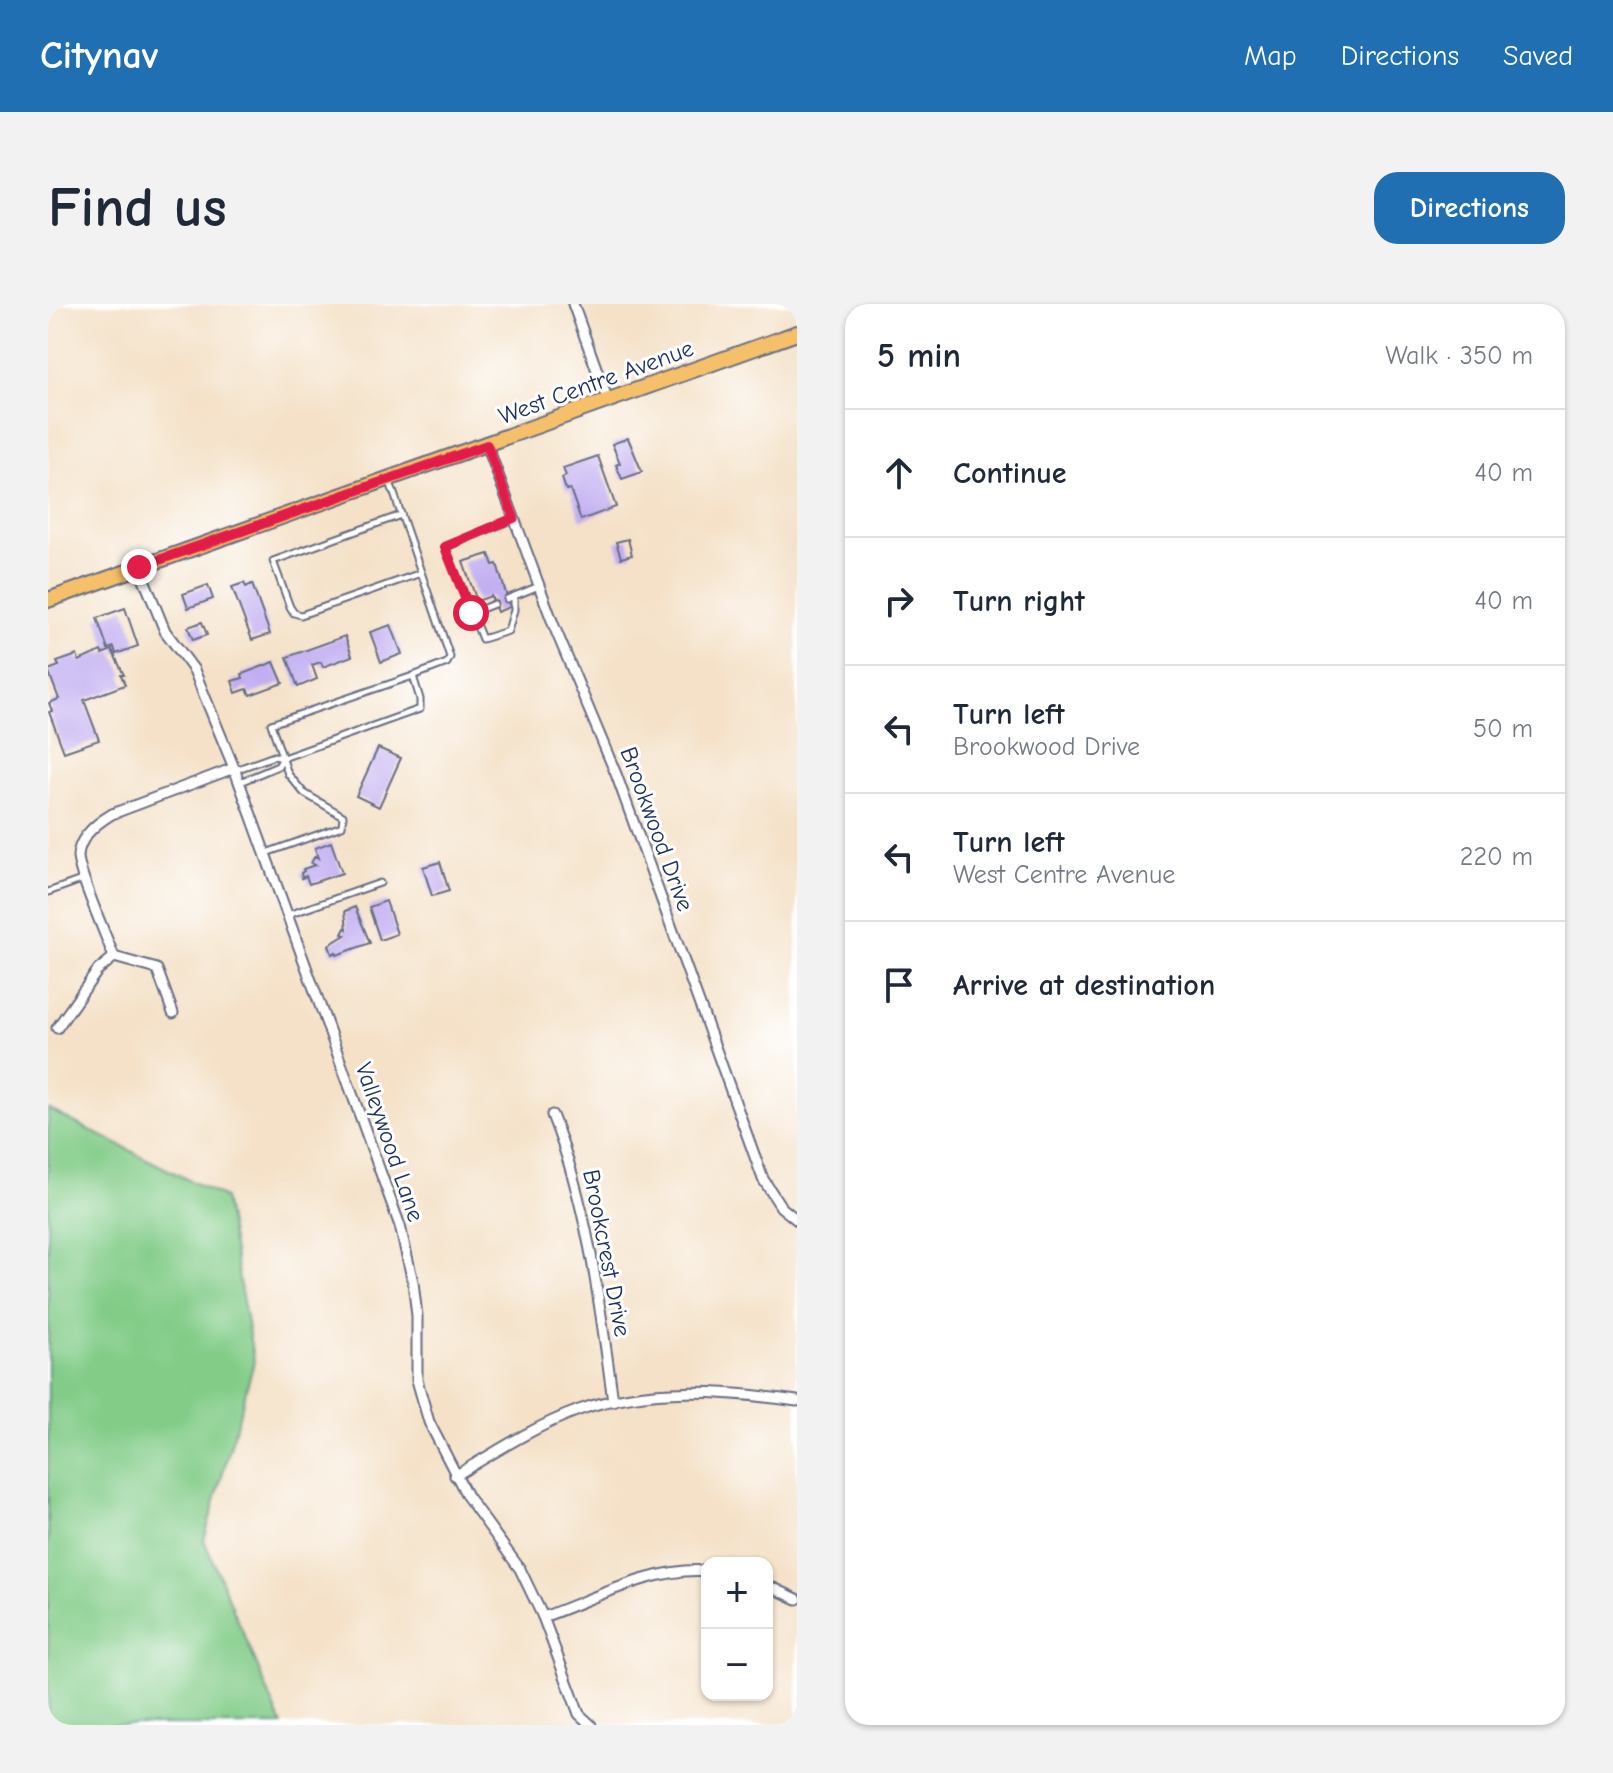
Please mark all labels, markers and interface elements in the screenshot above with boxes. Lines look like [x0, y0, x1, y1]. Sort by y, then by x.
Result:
text: Citynav [40, 34, 158, 78]
text: Map [1244, 40, 1297, 72]
text: Directions [1341, 40, 1459, 72]
text: Saved [1503, 40, 1573, 72]
button: Directions [1374, 172, 1565, 244]
text: Find us [48, 176, 227, 240]
street label: West Centre Avenue [495, 334, 697, 430]
text: 5 min [877, 336, 961, 376]
text: Walk · 350 m [1385, 341, 1533, 371]
icon: ahead [877, 451, 921, 495]
text: Continue [953, 456, 1067, 491]
text: 40 m [1474, 458, 1533, 488]
route end [121, 549, 157, 585]
icon: right [877, 579, 921, 623]
text: Turn right [953, 584, 1085, 619]
text: 40 m [1474, 586, 1533, 616]
route start [453, 595, 489, 631]
text: Turn left [953, 697, 1065, 732]
icon: left [877, 707, 921, 751]
text: 50 m [1473, 714, 1533, 744]
text: Brookwood Drive [953, 732, 1140, 762]
street label: Brookwood Drive [614, 743, 700, 915]
text: Turn left [953, 825, 1065, 860]
icon: left [877, 835, 921, 879]
text: 220 m [1460, 842, 1533, 872]
text: West Centre Avenue [953, 860, 1175, 890]
icon: arrive [877, 963, 921, 1007]
text: Arrive at destination [953, 968, 1215, 1003]
street label: Valleywood Lane [350, 1059, 430, 1225]
street label: Brookcrest Drive [577, 1167, 637, 1339]
map controls [701, 1557, 773, 1701]
button: + [701, 1557, 773, 1629]
button: − [701, 1629, 773, 1701]

